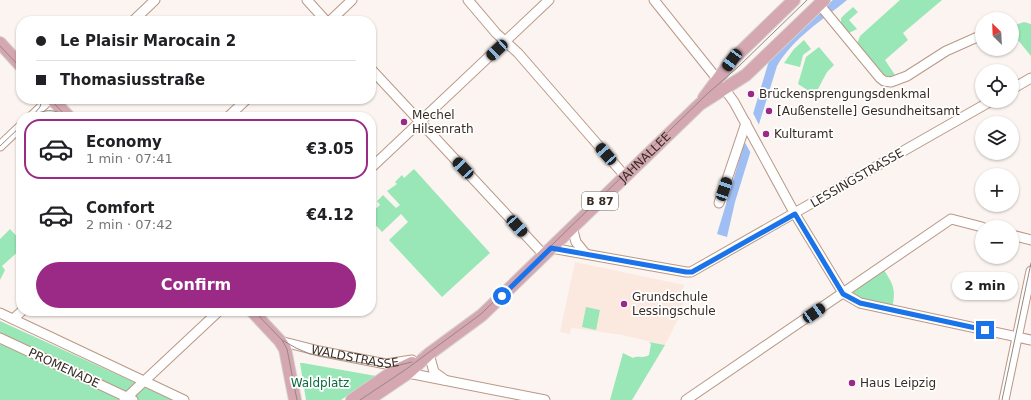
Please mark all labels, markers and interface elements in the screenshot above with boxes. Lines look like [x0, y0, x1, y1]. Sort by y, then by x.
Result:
north arrow [975, 12, 1019, 56]
map controls [975, 12, 1019, 264]
text: Le Plaisir Marocain 2 [60, 32, 236, 50]
car [484, 37, 510, 63]
car [720, 47, 744, 73]
button: locate [975, 64, 1019, 108]
text: Thomasiusstraße [60, 71, 205, 89]
place label: Brückensprengungsdenkmal [759, 87, 930, 101]
marker: Brückensprengungsdenkmal [746, 89, 756, 99]
place label: [Außenstelle] Gesundheitsamt [777, 104, 960, 118]
marker: [Außenstelle] Gesundheitsamt [764, 106, 774, 116]
place label: Mechel Hilsenrath [412, 108, 474, 136]
button: layers [975, 116, 1019, 160]
marker: Mechel Hilsenrath [399, 117, 409, 127]
place label: Kulturamt [774, 127, 833, 141]
street label: JAHNALLEE [615, 129, 674, 186]
marker: Kulturamt [761, 129, 771, 139]
icon: car [38, 131, 74, 167]
text: Economy [86, 133, 162, 151]
text: €3.05 [307, 140, 354, 158]
car [594, 141, 618, 167]
street label: LESSINGSTRASSE [808, 146, 906, 210]
text: 1 min · 07:41 [86, 151, 173, 166]
car [450, 155, 476, 181]
button: + [975, 168, 1019, 212]
car [715, 176, 733, 202]
road number: B 87 [582, 192, 618, 210]
icon: car [38, 197, 74, 233]
text: Comfort [86, 199, 154, 217]
text: €4.12 [307, 206, 354, 224]
car [505, 213, 529, 239]
text: 2 min · 07:42 [86, 217, 173, 232]
button: − [975, 220, 1019, 264]
button: Confirm [36, 262, 356, 308]
callout: 2 min [952, 272, 1018, 300]
text: 2 min [965, 278, 1005, 293]
route start [493, 287, 511, 305]
place label: Grundschule Lessingschule [632, 290, 716, 318]
marker: Grundschule Lessingschule [619, 299, 629, 309]
car [801, 301, 827, 325]
route end [976, 321, 994, 339]
street label: WALDSTRASSE [310, 342, 400, 371]
street label: PROMENADE [26, 345, 102, 391]
park label: Waldplatz [291, 376, 349, 390]
place label: Haus Leipzig [860, 376, 936, 390]
marker: Haus Leipzig [847, 378, 857, 388]

